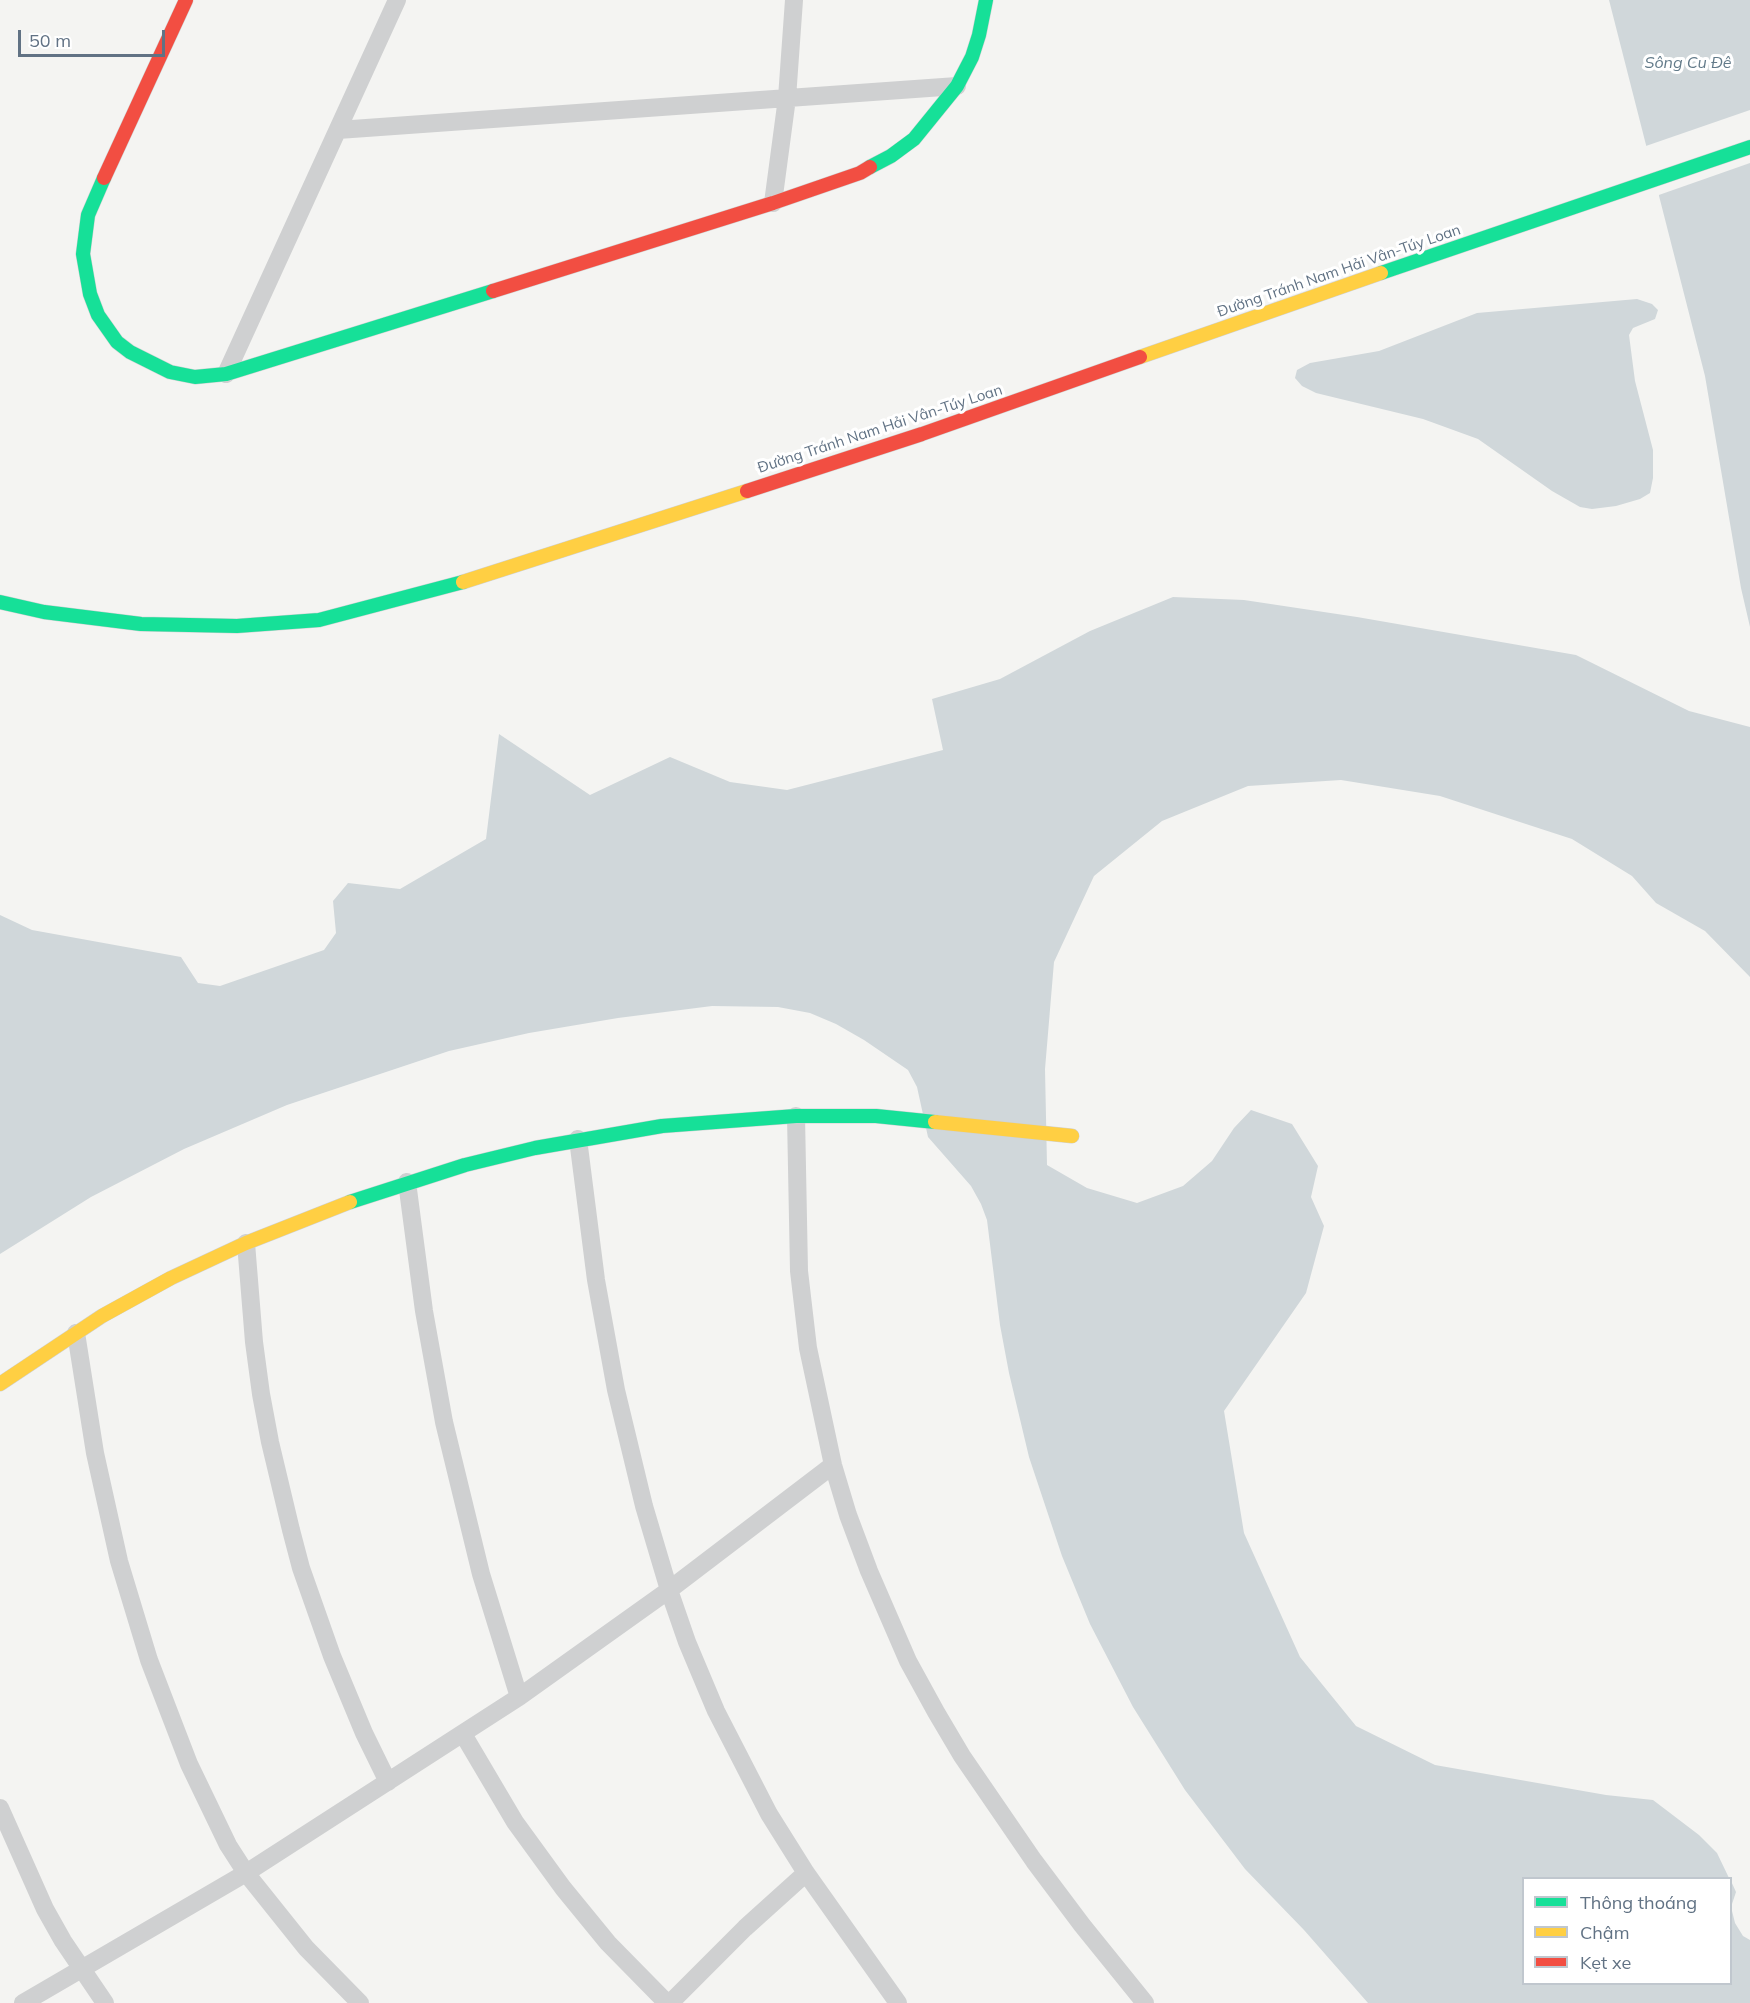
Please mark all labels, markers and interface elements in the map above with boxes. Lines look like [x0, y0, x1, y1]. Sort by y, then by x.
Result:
scale bar [21, 18, 168, 56]
text: 50 m [29, 29, 71, 52]
water label: Sông Cu Đê [1644, 53, 1732, 73]
street label: Đường Tránh Nam Hải Vân-Túy Loan [1215, 221, 1463, 321]
street label: Đường Tránh Nam Hải Vân-Túy Loan [755, 381, 1005, 477]
legend [1522, 1877, 1732, 1985]
text: Thông thoáng [1580, 1891, 1697, 1914]
text: Chậm [1580, 1921, 1629, 1944]
text: Kẹt xe [1580, 1951, 1631, 1974]

